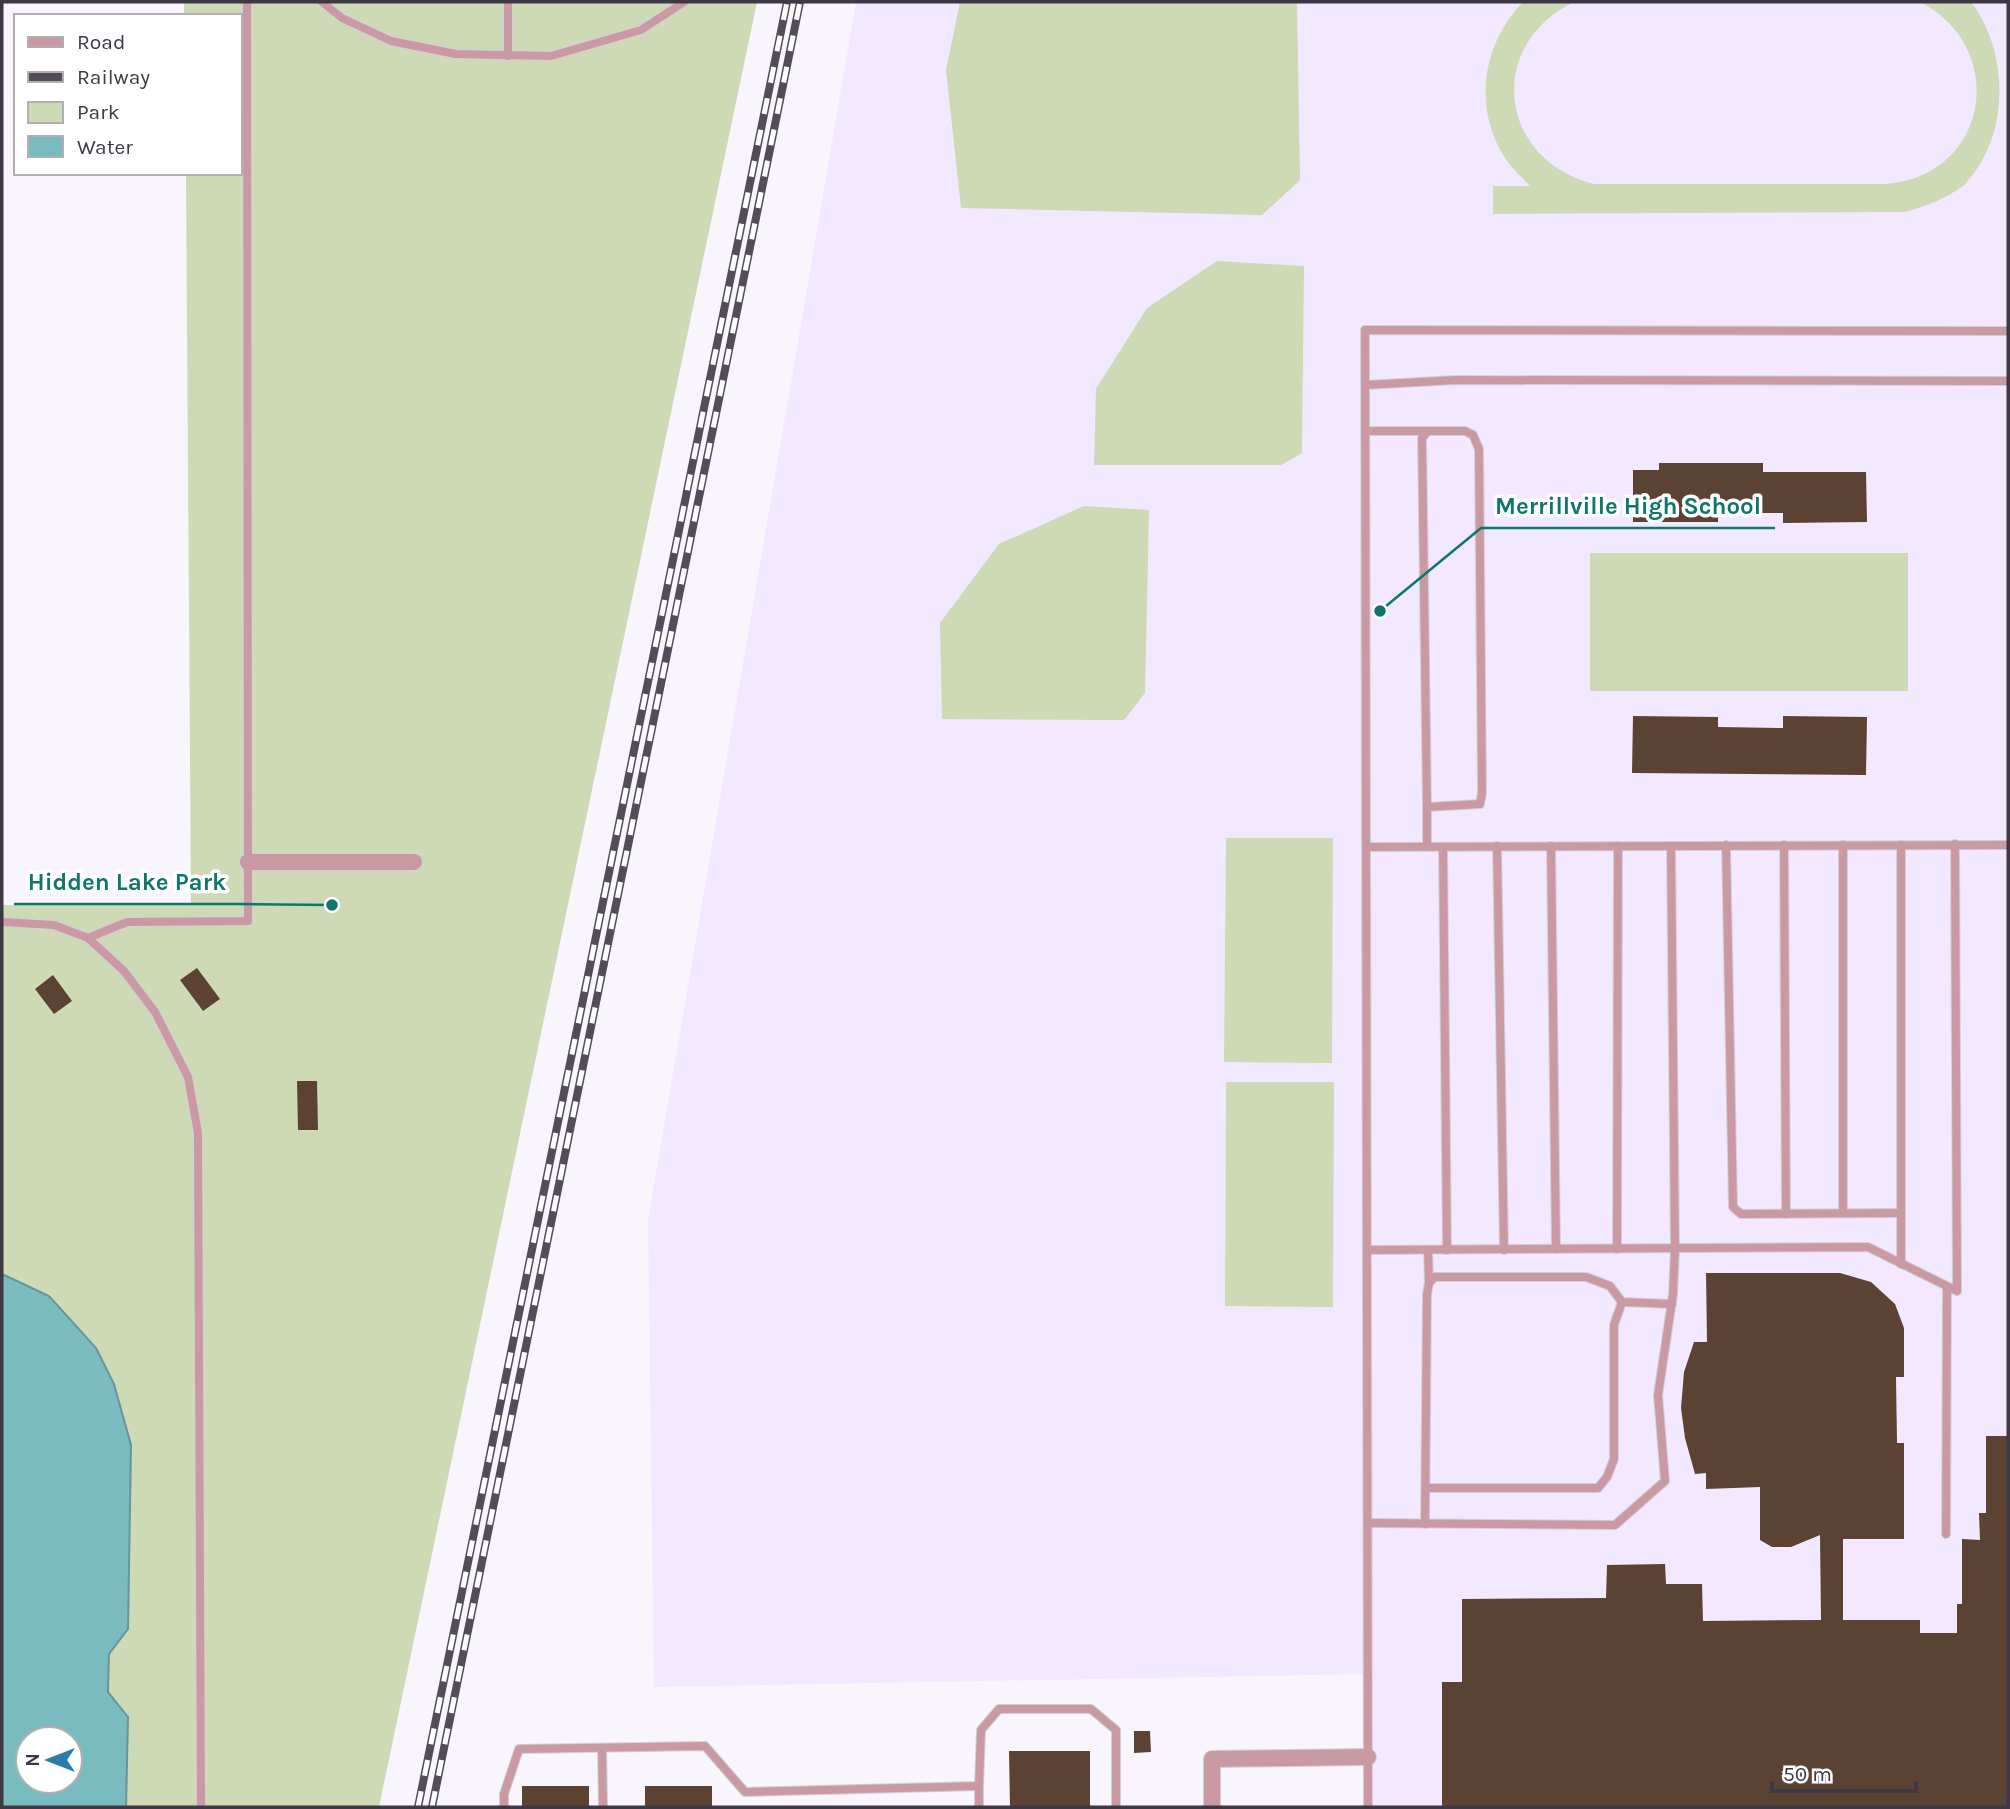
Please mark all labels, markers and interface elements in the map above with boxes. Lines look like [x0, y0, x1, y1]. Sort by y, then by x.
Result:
legend [14, 14, 242, 175]
text: Road [77, 30, 125, 54]
text: Railway [77, 65, 150, 89]
text: Park [77, 100, 120, 124]
text: Water [77, 135, 133, 159]
callout: Merrillville High School [1481, 483, 1775, 528]
text: Merrillville High School [1495, 492, 1761, 520]
callout: Hidden Lake Park [14, 859, 240, 904]
text: Hidden Lake Park [28, 868, 226, 896]
north arrow [14, 1725, 84, 1795]
scale bar [1772, 1750, 1916, 1794]
text: N [22, 1753, 44, 1767]
text: 50 m [1783, 1762, 1832, 1786]

